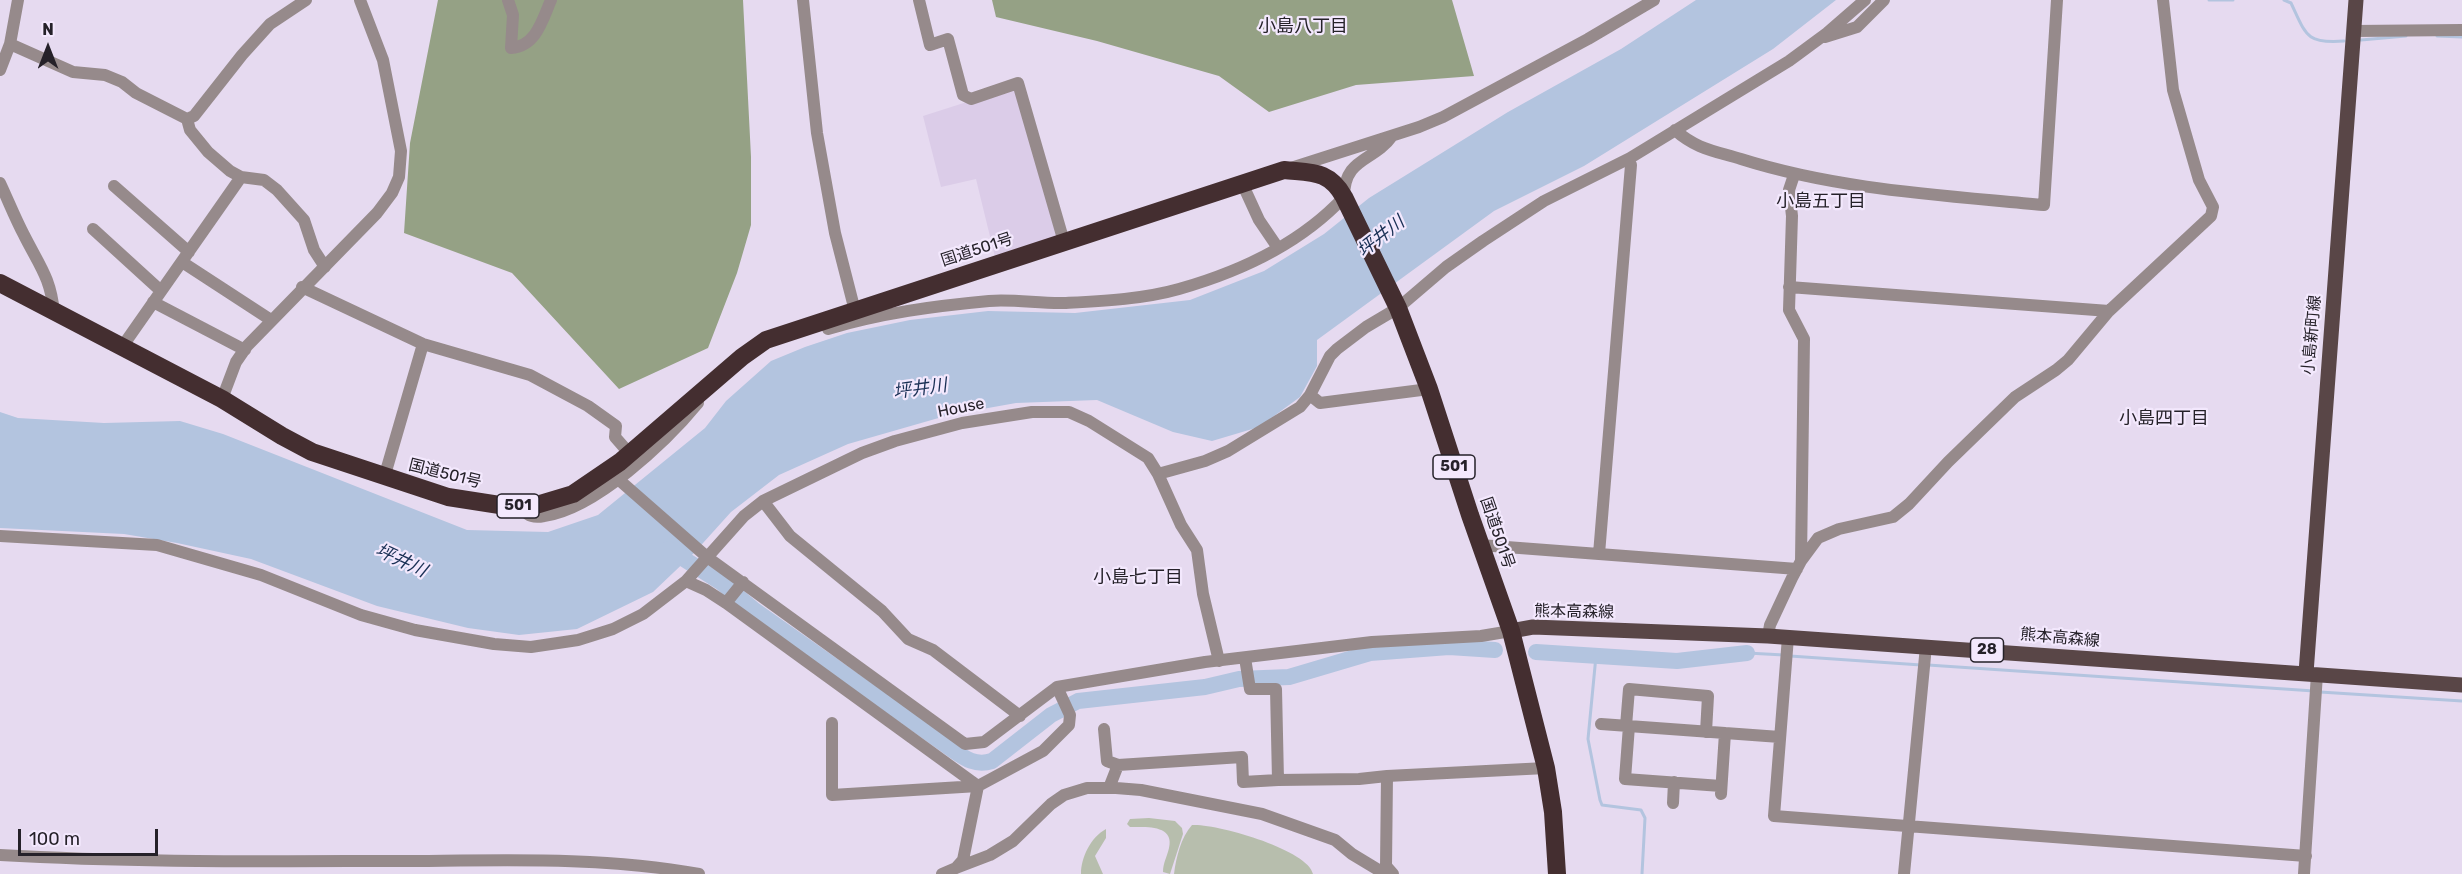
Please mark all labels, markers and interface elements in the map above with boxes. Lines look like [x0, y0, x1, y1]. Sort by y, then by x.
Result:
district label: 小島八丁目 [1258, 16, 1348, 38]
north arrow [18, 18, 78, 78]
text: N [42, 20, 54, 39]
district label: 小島五丁目 [1776, 191, 1866, 213]
water label: 坪井川 [1353, 212, 1409, 262]
street label: 国道501号 [939, 229, 1015, 271]
street label: 小島新町線 [2299, 294, 2325, 376]
water label: 坪井川 [892, 375, 948, 403]
street label: House [936, 394, 986, 422]
district label: 小島四丁目 [2119, 408, 2209, 430]
road number: 501 [1433, 455, 1475, 479]
street label: 国道501号 [407, 456, 483, 492]
road number: 501 [497, 494, 539, 518]
street label: 国道501号 [1476, 495, 1518, 571]
water label: 坪井川 [372, 540, 430, 582]
district label: 小島七丁目 [1093, 567, 1183, 589]
street label: 熊本高森線 [1534, 602, 1614, 622]
street label: 熊本高森線 [2019, 625, 2101, 651]
road number: 28 [1970, 638, 2004, 662]
scale bar [21, 817, 160, 855]
text: 100 m [29, 828, 80, 850]

